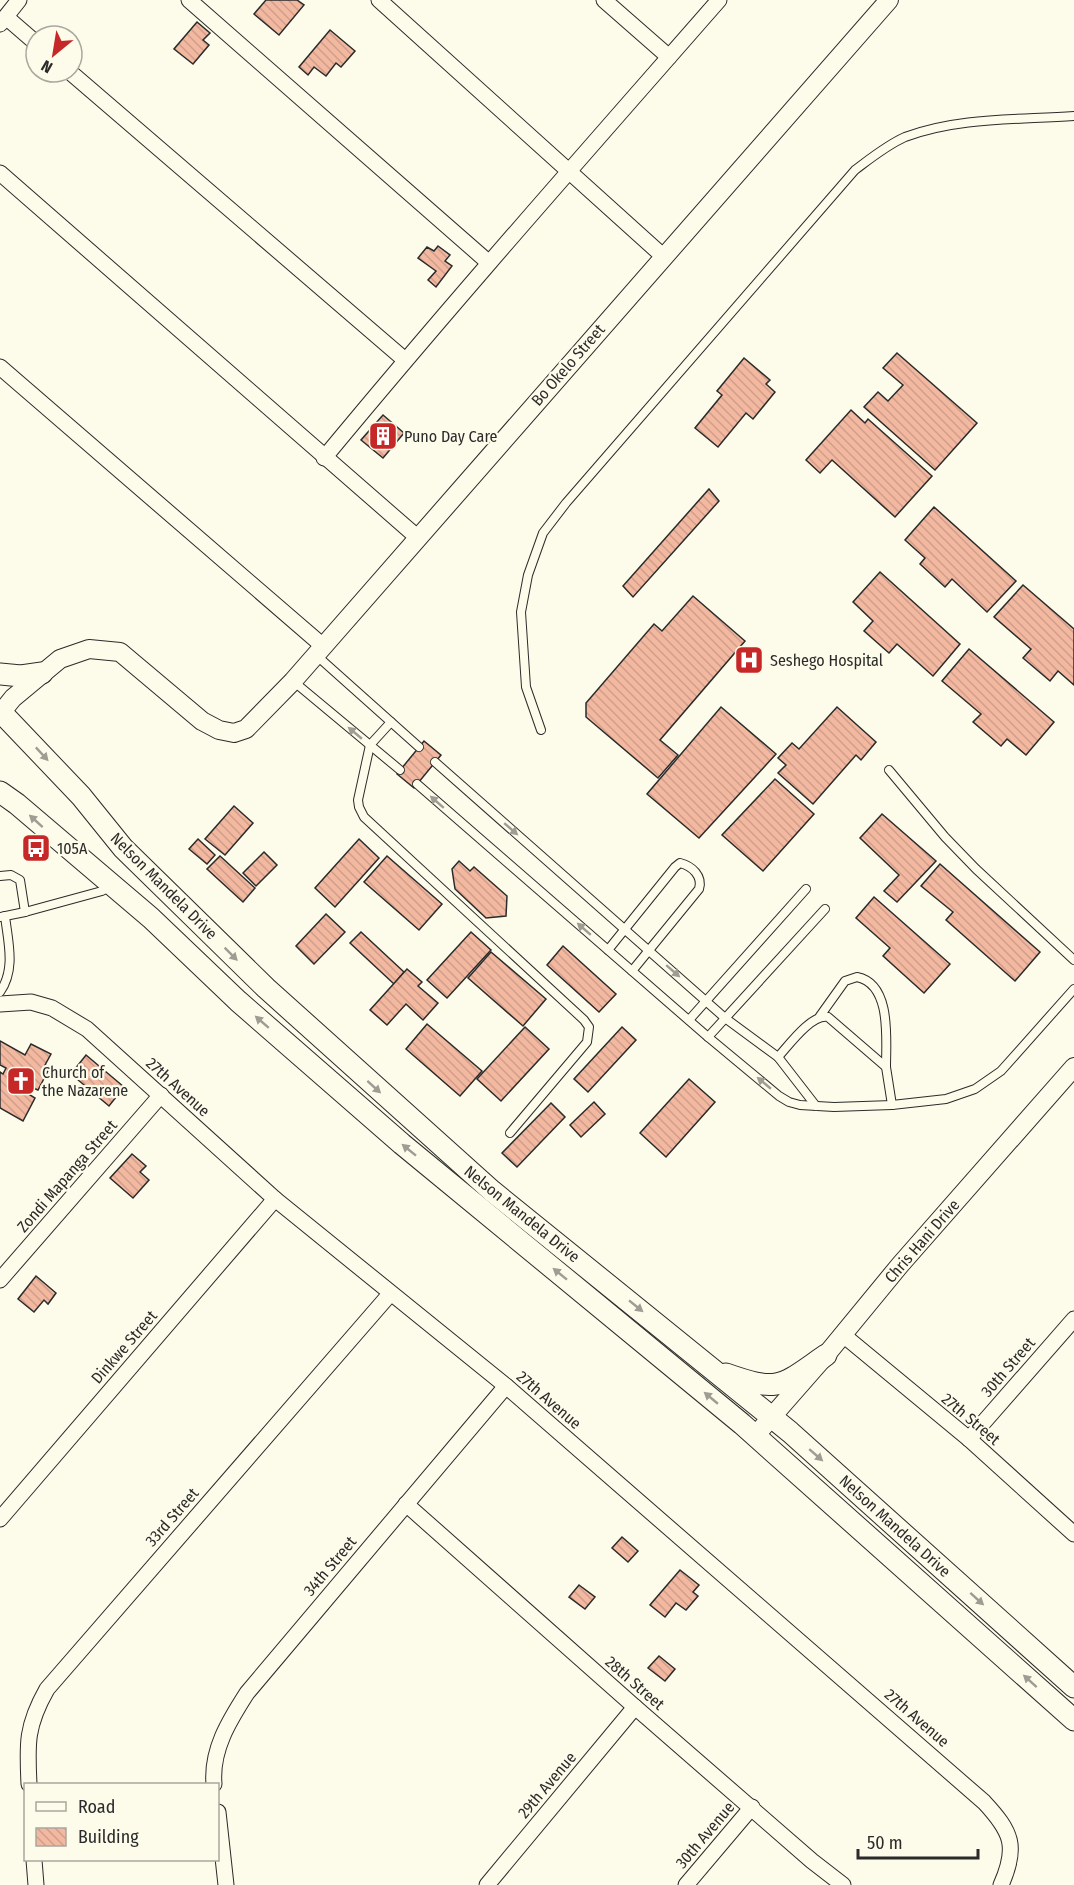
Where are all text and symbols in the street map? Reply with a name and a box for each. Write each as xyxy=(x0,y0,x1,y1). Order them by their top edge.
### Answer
north arrow xyxy=(24,24,84,84)
text: N xyxy=(38,56,56,77)
street label: Bo Okelo Street xyxy=(527,320,609,410)
building icon: Puno Day Care xyxy=(367,420,399,452)
place label: Puno Day Care xyxy=(404,427,498,446)
hospital icon: Seshego Hospital xyxy=(733,644,765,676)
place label: Seshego Hospital xyxy=(770,651,883,670)
one-way arrow xyxy=(347,726,363,739)
one-way arrow xyxy=(35,746,49,761)
one-way arrow xyxy=(429,795,445,808)
one-way arrow xyxy=(28,814,43,828)
one-way arrow xyxy=(503,822,518,835)
street label: Nelson Mandela Drive xyxy=(107,829,221,943)
bus stop icon: 105A xyxy=(20,832,52,864)
place label: 105A xyxy=(57,839,88,858)
one-way arrow xyxy=(577,923,592,936)
one-way arrow xyxy=(224,947,239,961)
one-way arrow xyxy=(665,965,681,978)
one-way arrow xyxy=(255,1016,270,1029)
street label: 27th Avenue xyxy=(142,1054,214,1121)
place label: Church of the Nazarene xyxy=(42,1063,128,1100)
church icon: Church of the Nazarene xyxy=(5,1065,37,1097)
one-way arrow xyxy=(756,1077,772,1090)
one-way arrow xyxy=(366,1080,381,1093)
street label: Zondi Mapanga Street xyxy=(13,1115,121,1236)
one-way arrow xyxy=(401,1144,417,1157)
street label: Nelson Mandela Drive xyxy=(460,1162,584,1266)
street label: Chris Hani Drive xyxy=(881,1195,963,1287)
one-way arrow xyxy=(553,1268,568,1281)
one-way arrow xyxy=(628,1300,644,1313)
street label: Dinkwe Street xyxy=(87,1306,161,1387)
street label: 30th Street xyxy=(977,1333,1039,1401)
street label: 27th Avenue xyxy=(513,1367,585,1433)
street label: 27th Street xyxy=(938,1389,1005,1449)
one-way arrow xyxy=(704,1392,719,1405)
one-way arrow xyxy=(808,1448,823,1461)
street label: Nelson Mandela Drive xyxy=(835,1471,955,1581)
street label: 33rd Street xyxy=(141,1483,203,1550)
street label: 34th Street xyxy=(300,1532,361,1600)
one-way arrow xyxy=(969,1592,984,1605)
street label: 28th Street xyxy=(602,1652,669,1714)
one-way arrow xyxy=(1023,1675,1038,1688)
street label: 27th Avenue xyxy=(881,1685,953,1751)
street label: 29th Avenue xyxy=(514,1748,580,1822)
legend xyxy=(24,1783,219,1861)
text: Road xyxy=(78,1796,115,1818)
street label: 30th Avenue xyxy=(672,1798,738,1872)
scale bar xyxy=(858,1822,978,1860)
text: Building xyxy=(78,1826,139,1848)
text: 50 m xyxy=(867,1832,903,1854)

